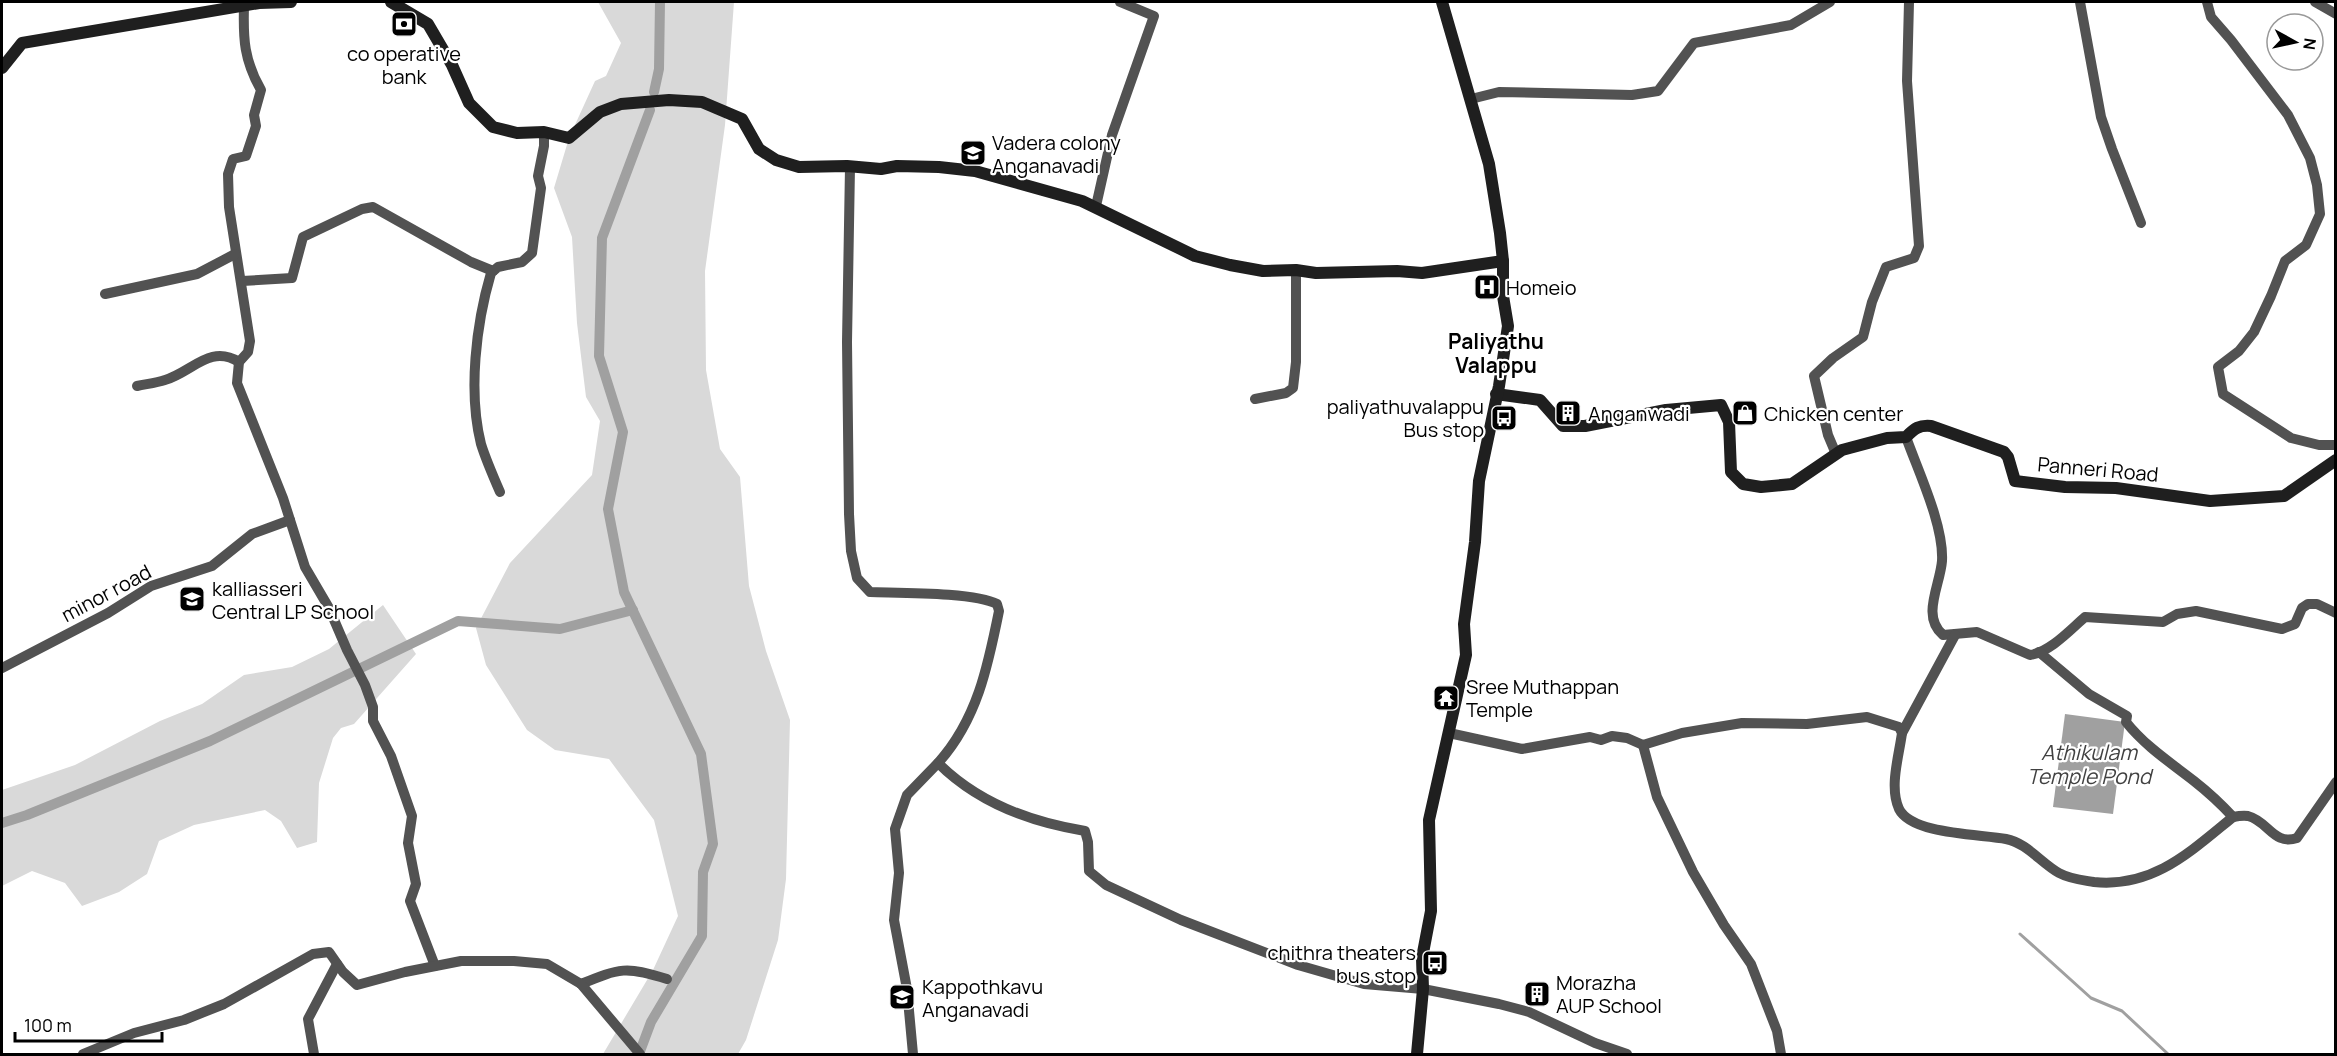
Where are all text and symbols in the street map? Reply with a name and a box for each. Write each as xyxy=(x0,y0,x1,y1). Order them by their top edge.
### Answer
bank icon: co operative bank xyxy=(389,9,419,39)
north arrow xyxy=(2265,12,2325,72)
text: N xyxy=(2298,37,2322,51)
place label: co operative bank xyxy=(347,40,461,90)
place label: Vadera colony Anganavadi xyxy=(992,129,1121,179)
school or university icon: Vadera colony Anganavadi xyxy=(958,138,988,168)
hospital icon: Homeio xyxy=(1472,272,1502,302)
place label: Homeio xyxy=(1506,274,1577,301)
district label: Paliyathu Valappu xyxy=(1448,327,1544,379)
place label: paliyathuvalappu Bus stop xyxy=(1327,393,1484,443)
building icon: Anganwadi xyxy=(1553,398,1583,428)
shop icon: Chicken center xyxy=(1730,398,1760,428)
place label: Anganwadi xyxy=(1588,400,1690,427)
place label: Chicken center xyxy=(1764,400,1903,427)
bus stop icon: paliyathuvalappu Bus stop xyxy=(1489,403,1519,433)
street label: Panneri Road xyxy=(2036,450,2160,488)
street label: minor road xyxy=(56,558,156,628)
place label: kalliasseri Central LP School xyxy=(212,575,374,625)
school or university icon: kalliasseri Central LP School xyxy=(177,584,207,614)
place label: Sree Muthappan Temple xyxy=(1466,673,1619,723)
temple icon: Sree Muthappan Temple xyxy=(1431,683,1461,713)
water label: Athikulam Temple Pond xyxy=(2027,738,2154,790)
place label: chithra theaters bus stop xyxy=(1267,939,1416,989)
bus stop icon: chithra theaters bus stop xyxy=(1420,948,1450,978)
place label: Morazha AUP School xyxy=(1556,969,1662,1019)
place label: Kappothkavu Anganavadi xyxy=(922,973,1043,1023)
building icon: Morazha AUP School xyxy=(1522,979,1552,1009)
school or university icon: Kappothkavu Anganavadi xyxy=(887,982,917,1012)
scale bar xyxy=(15,1005,162,1043)
text: 100 m xyxy=(24,1013,72,1037)

